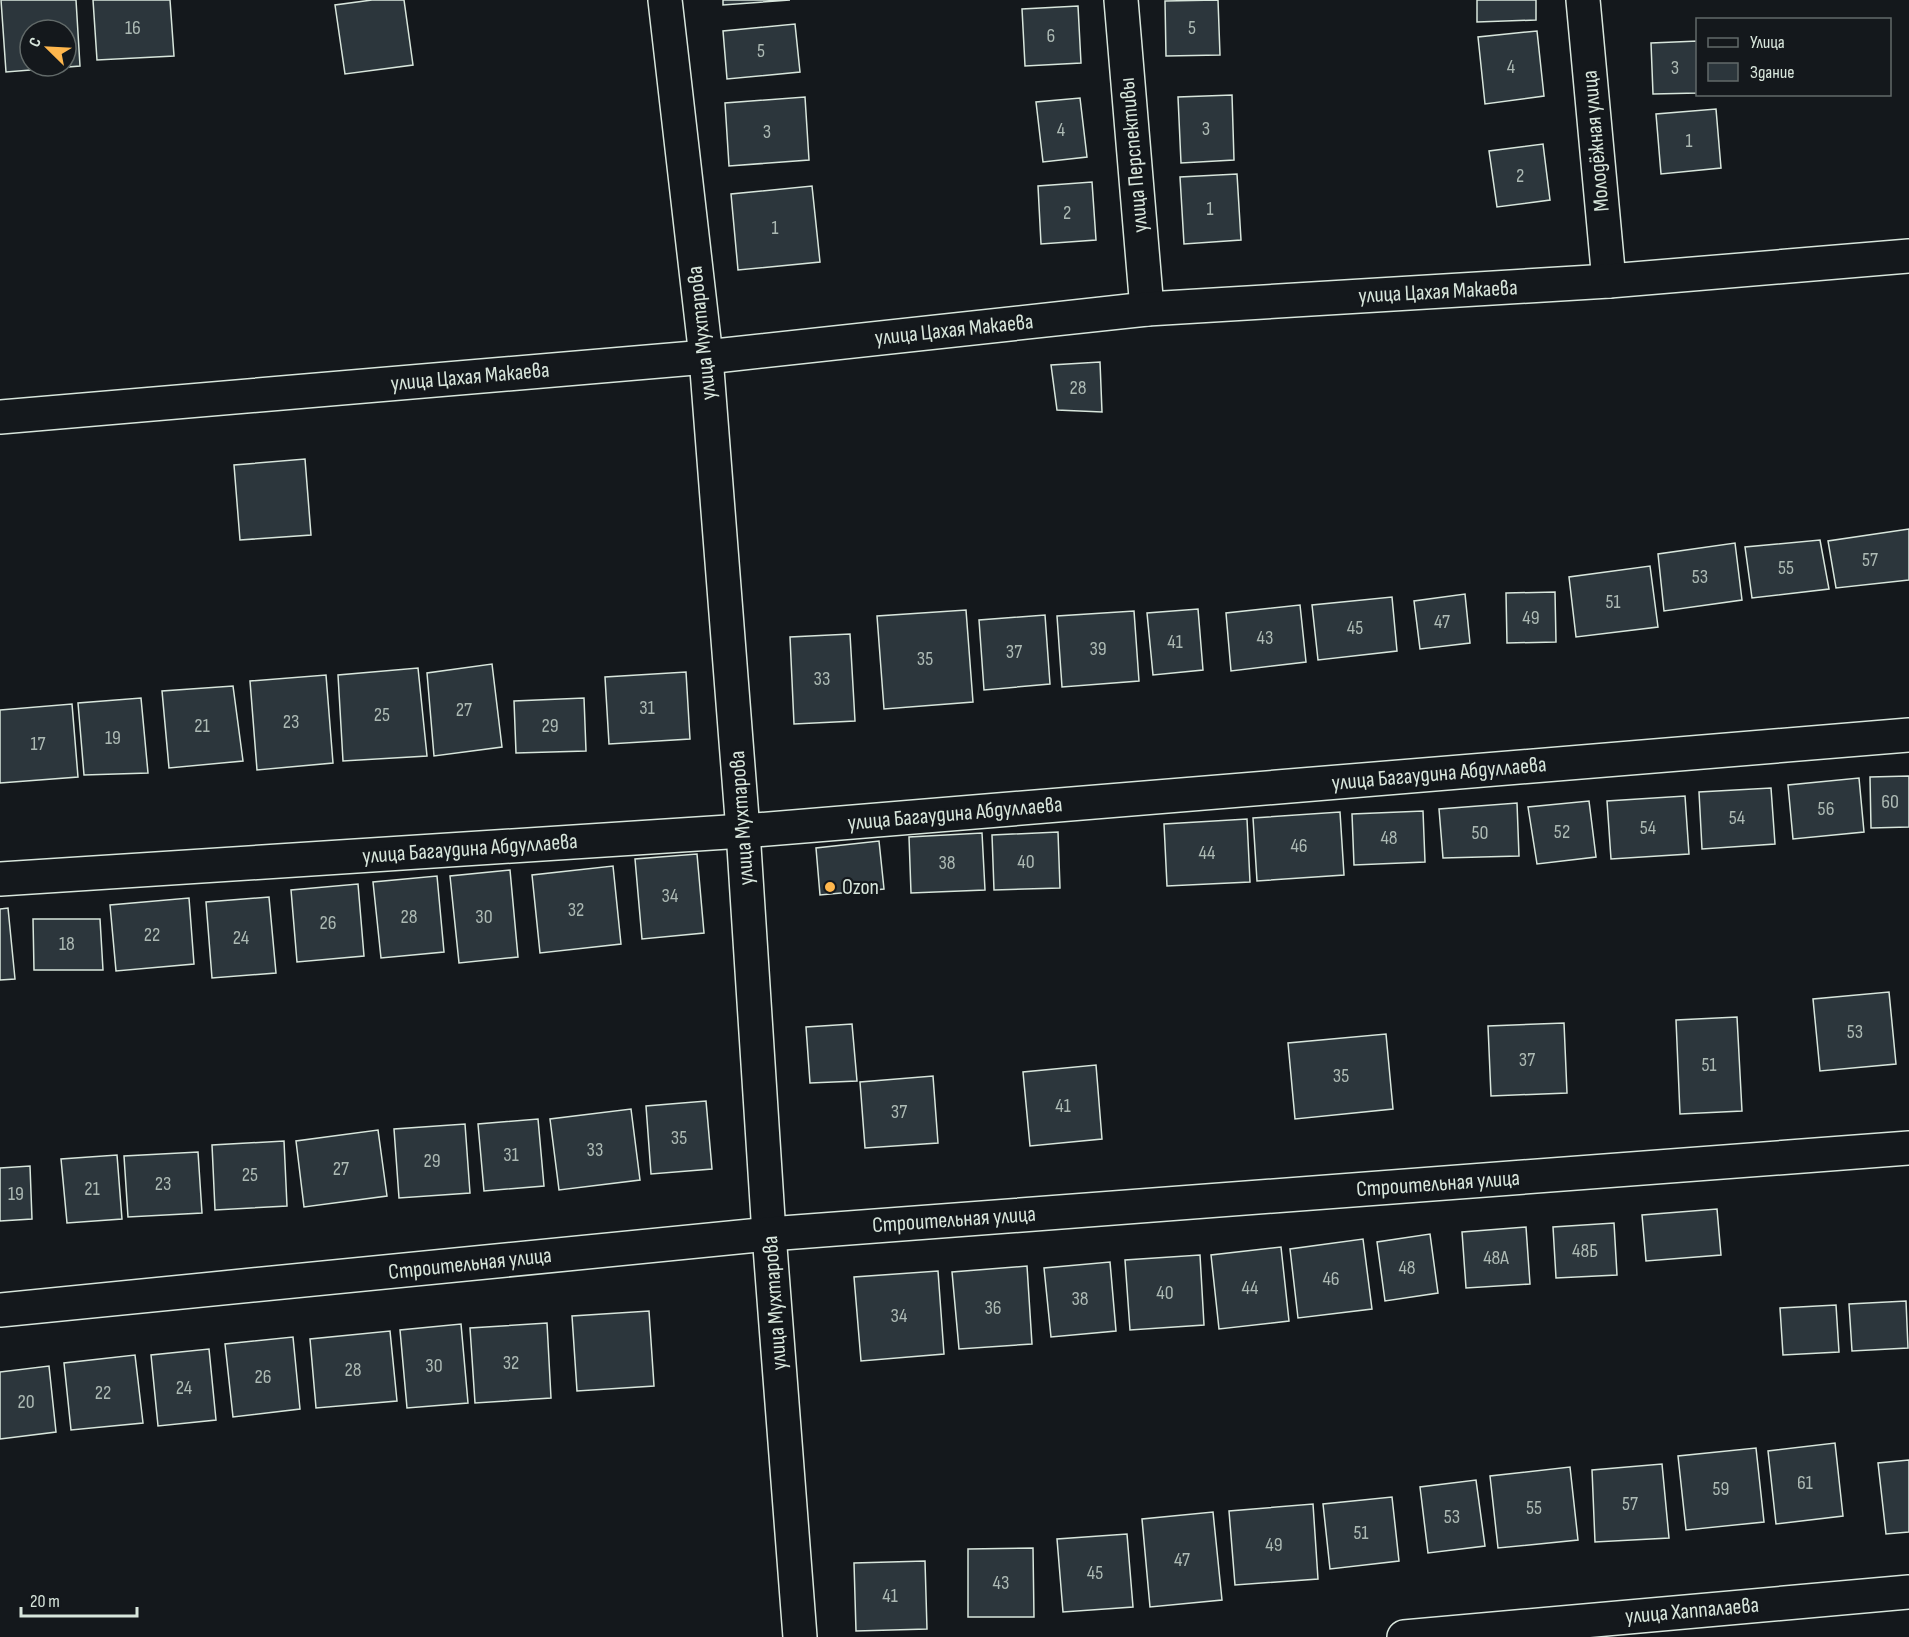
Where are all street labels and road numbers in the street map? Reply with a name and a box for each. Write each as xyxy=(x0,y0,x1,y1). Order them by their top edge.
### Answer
street label: Молодёжная улица xyxy=(1576,69,1616,213)
street label: улица Перспективы xyxy=(1114,76,1154,234)
street label: улица Мухтарова xyxy=(682,265,722,401)
street label: улица Цахая Макаева xyxy=(1358,274,1518,310)
street label: улица Цахая Макаева xyxy=(873,308,1035,352)
street label: улица Цахая Макаева xyxy=(389,357,551,397)
street label: улица Мухтарова xyxy=(724,750,760,886)
street label: улица Багаудина Абдуллаева xyxy=(1330,751,1548,797)
street label: улица Багаудина Абдуллаева xyxy=(846,791,1064,837)
street label: улица Багаудина Абдуллаева xyxy=(361,828,579,870)
street label: Строительная улица xyxy=(1355,1165,1521,1203)
street label: Строительная улица xyxy=(871,1201,1037,1239)
street label: улица Мухтарова xyxy=(757,1235,793,1371)
street label: Строительная улица xyxy=(387,1242,553,1286)
street label: улица Хаппалаева xyxy=(1624,1592,1760,1630)

